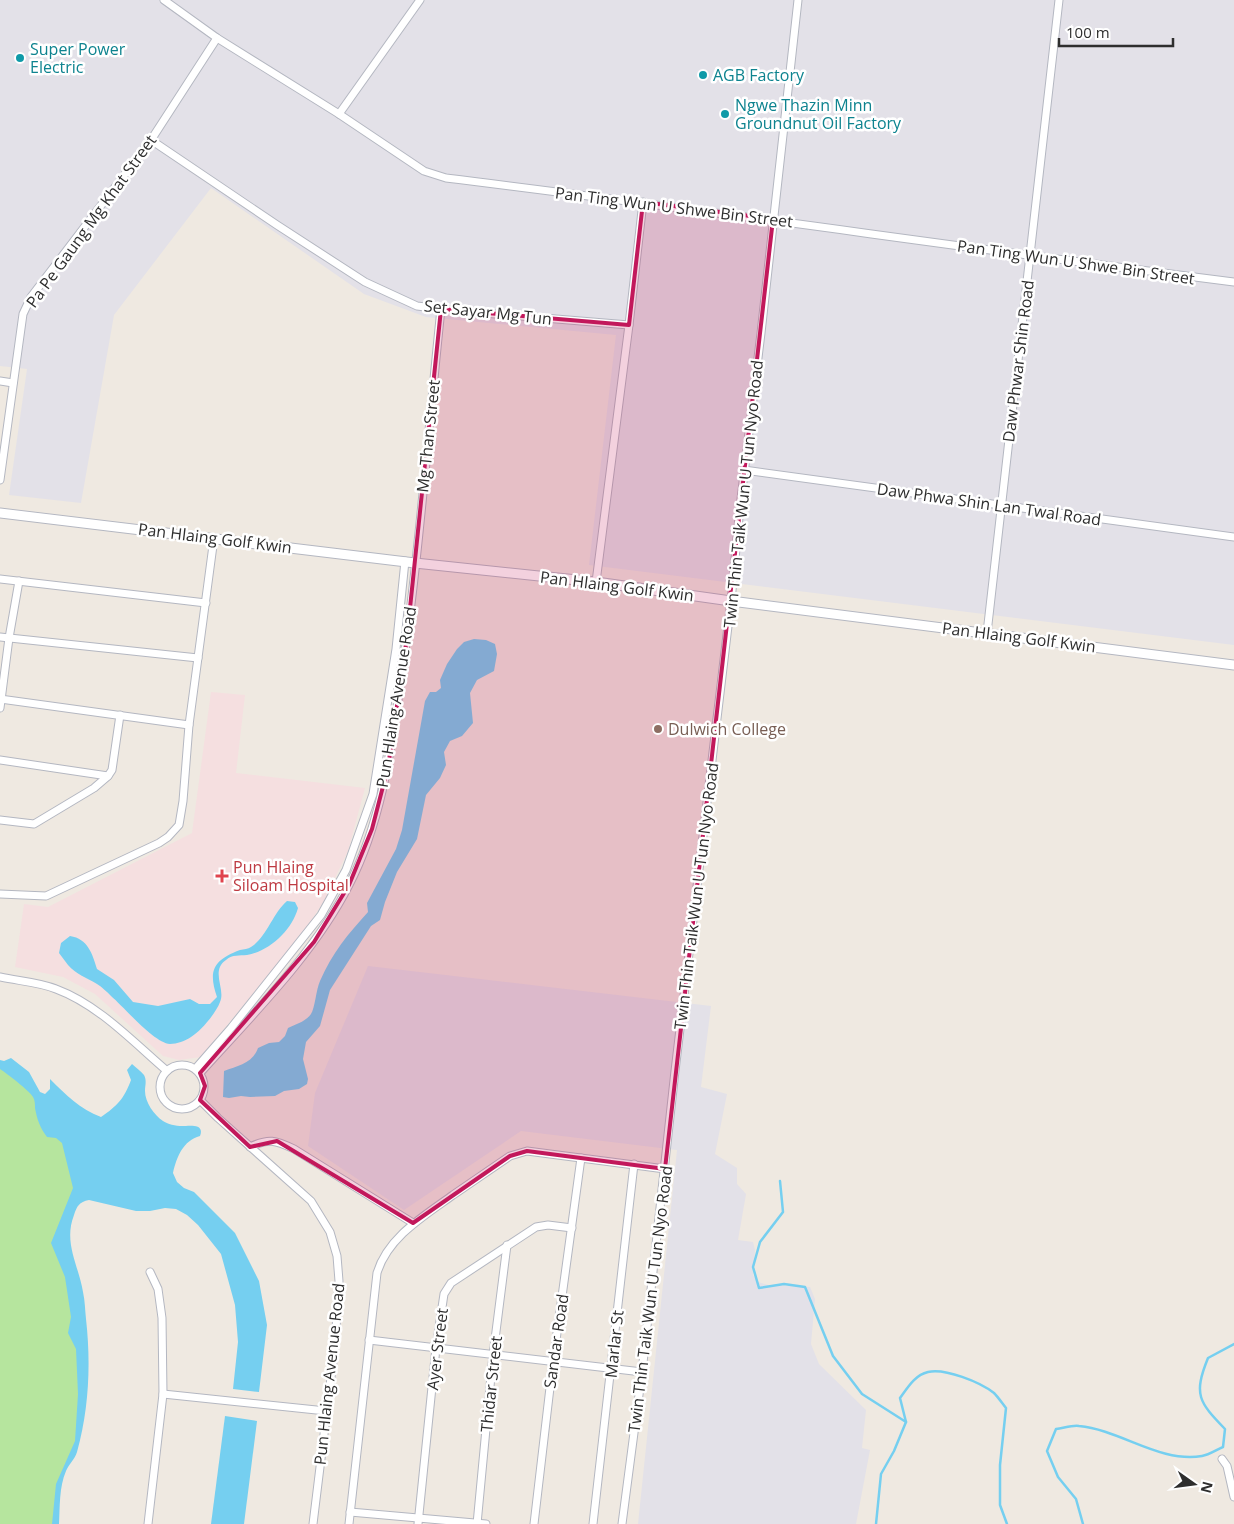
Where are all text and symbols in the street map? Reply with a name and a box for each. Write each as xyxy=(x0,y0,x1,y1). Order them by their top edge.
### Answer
scale bar xyxy=(1059,15,1173,47)
text: 100 m xyxy=(1066,22,1110,42)
place label: Super Power Electric xyxy=(30,38,126,78)
marker: Super Power Electric xyxy=(14,52,26,64)
place label: AGB Factory xyxy=(713,64,805,86)
marker: AGB Factory xyxy=(697,69,709,81)
place label: Ngwe Thazin Minn Groundnut Oil Factory xyxy=(735,94,902,134)
marker: Ngwe Thazin Minn Groundnut Oil Factory xyxy=(719,108,731,120)
street label: Pa Pe Gaung Mg Khat Street xyxy=(21,130,161,312)
street label: Pan Ting Wun U Shwe Bin Street xyxy=(554,181,795,233)
street label: Pan Ting Wun U Shwe Bin Street xyxy=(956,234,1196,290)
street label: Daw Phwar Shin Road xyxy=(997,279,1039,443)
street label: Set Sayar Mg Tun xyxy=(423,294,553,330)
street label: Twin Thin Taik Wun U Tun Nyo Road xyxy=(718,359,768,629)
street label: Mg Than Street xyxy=(411,378,445,494)
street label: Daw Phwa Shin Lan Twal Road xyxy=(875,477,1103,531)
street label: Pan Hlaing Golf Kwin xyxy=(137,518,293,558)
street label: Pan Hlaing Golf Kwin xyxy=(539,566,695,606)
street label: Pun Hlaing Avenue Road xyxy=(371,605,421,789)
street label: Pan Hlaing Golf Kwin xyxy=(941,617,1097,657)
place label: Dulwich College xyxy=(668,718,786,740)
marker: Dulwich College xyxy=(652,723,664,735)
street label: Twin Thin Taik Wun U Tun Nyo Road xyxy=(669,761,723,1031)
place label: Pun Hlaing Siloam Hospital xyxy=(233,856,349,896)
marker: Pun Hlaing Siloam Hospital xyxy=(215,869,229,883)
street label: Twin Thin Taik Wun U Tun Nyo Road xyxy=(623,1164,677,1434)
street label: Pun Hlaing Avenue Road xyxy=(309,1282,349,1466)
street label: Sandar Road xyxy=(538,1292,574,1390)
street label: Ayer Street xyxy=(421,1306,453,1391)
street label: Marlar St xyxy=(600,1309,629,1379)
street label: Thidar Street xyxy=(475,1334,507,1433)
north arrow xyxy=(1169,1459,1219,1509)
text: N xyxy=(1197,1479,1218,1495)

